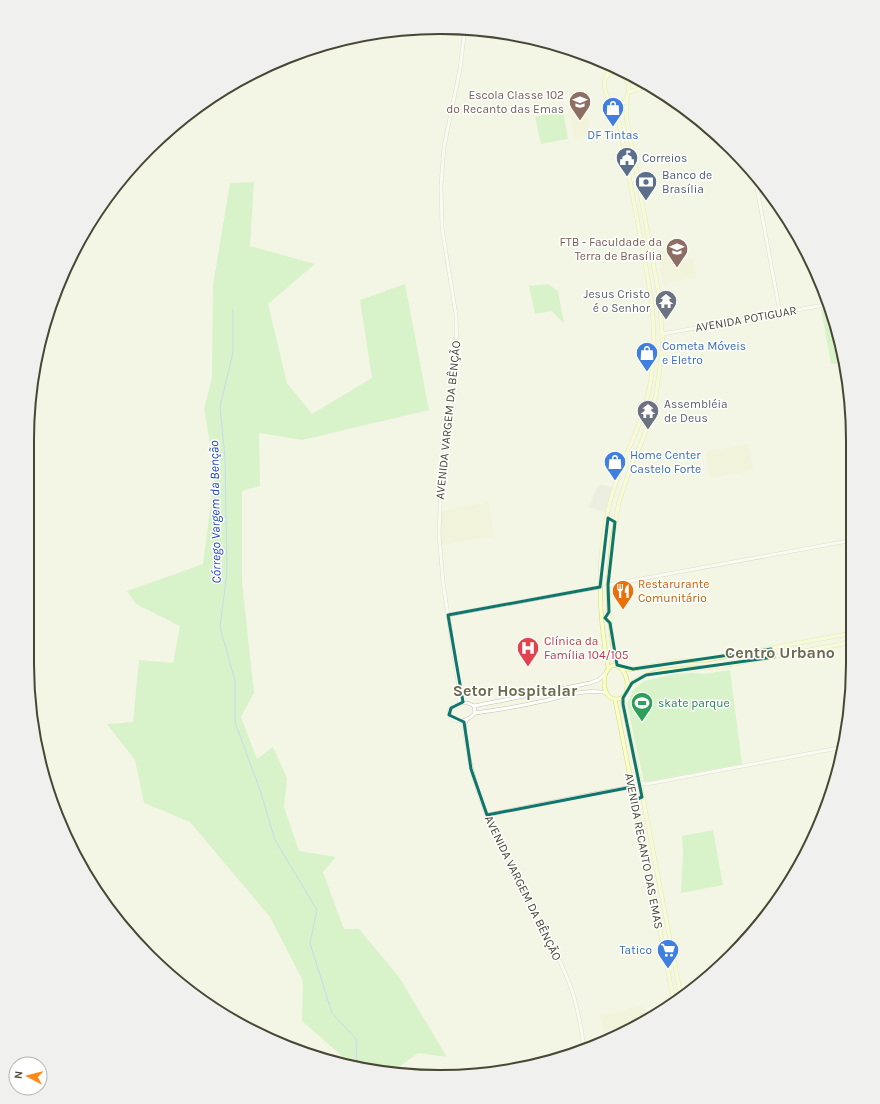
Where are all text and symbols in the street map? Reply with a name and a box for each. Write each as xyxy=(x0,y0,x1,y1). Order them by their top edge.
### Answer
place label: Escola Classe 102 do Recanto das Emas xyxy=(446,88,564,116)
school or university icon: Escola Classe 102 do Recanto das Emas xyxy=(567,89,593,122)
shop icon: DF Tintas xyxy=(600,95,626,128)
place label: DF Tintas xyxy=(587,128,639,142)
public building icon: Correios xyxy=(614,145,640,178)
place label: Correios xyxy=(642,151,687,165)
place label: Banco de Brasília xyxy=(662,168,712,196)
bank icon: Banco de Brasília xyxy=(633,169,659,202)
place label: FTB - Faculdade da Terra de Brasília xyxy=(559,235,662,263)
school or university icon: FTB - Faculdade da Terra de Brasília xyxy=(664,236,690,269)
place label: Jesus Cristo é o Senhor xyxy=(584,287,651,315)
temple icon: Jesus Cristo é o Senhor xyxy=(653,288,679,321)
street label: AVENIDA POTIGUAR xyxy=(694,303,798,335)
place label: Cometa Móveis e Eletro xyxy=(662,339,746,367)
street label: AVENIDA VARGEM DA BÊNÇÃO xyxy=(433,340,463,500)
shop icon: Cometa Móveis e Eletro xyxy=(634,340,660,373)
place label: Assembléia de Deus xyxy=(664,397,728,425)
temple icon: Assembléia de Deus xyxy=(635,398,661,431)
water label: Córrego Vargem da Benção xyxy=(206,440,224,584)
place label: Home Center Castelo Forte xyxy=(630,448,701,476)
shop icon: Home Center Castelo Forte xyxy=(602,449,628,482)
place label: Restarurante Comunitário xyxy=(638,577,709,605)
restaurant icon: Restarurante Comunitário xyxy=(610,578,636,611)
place label: Clínica da Família 104/105 xyxy=(544,634,629,662)
hospital icon: Clínica da Família 104/105 xyxy=(515,635,541,668)
district label: Centro Urbano xyxy=(725,643,835,662)
district label: Setor Hospitalar xyxy=(453,681,578,700)
sports icon: skate parque xyxy=(629,690,655,723)
place label: skate parque xyxy=(658,696,730,710)
street label: AVENIDA RECANTO DAS EMAS xyxy=(622,772,666,930)
street label: AVENIDA VARGEM DA BÊNÇÃO xyxy=(482,813,564,963)
supermarket icon: Tatico xyxy=(655,937,681,970)
place label: Tatico xyxy=(620,943,652,957)
north arrow xyxy=(8,1056,48,1096)
text: N xyxy=(12,1070,26,1080)

